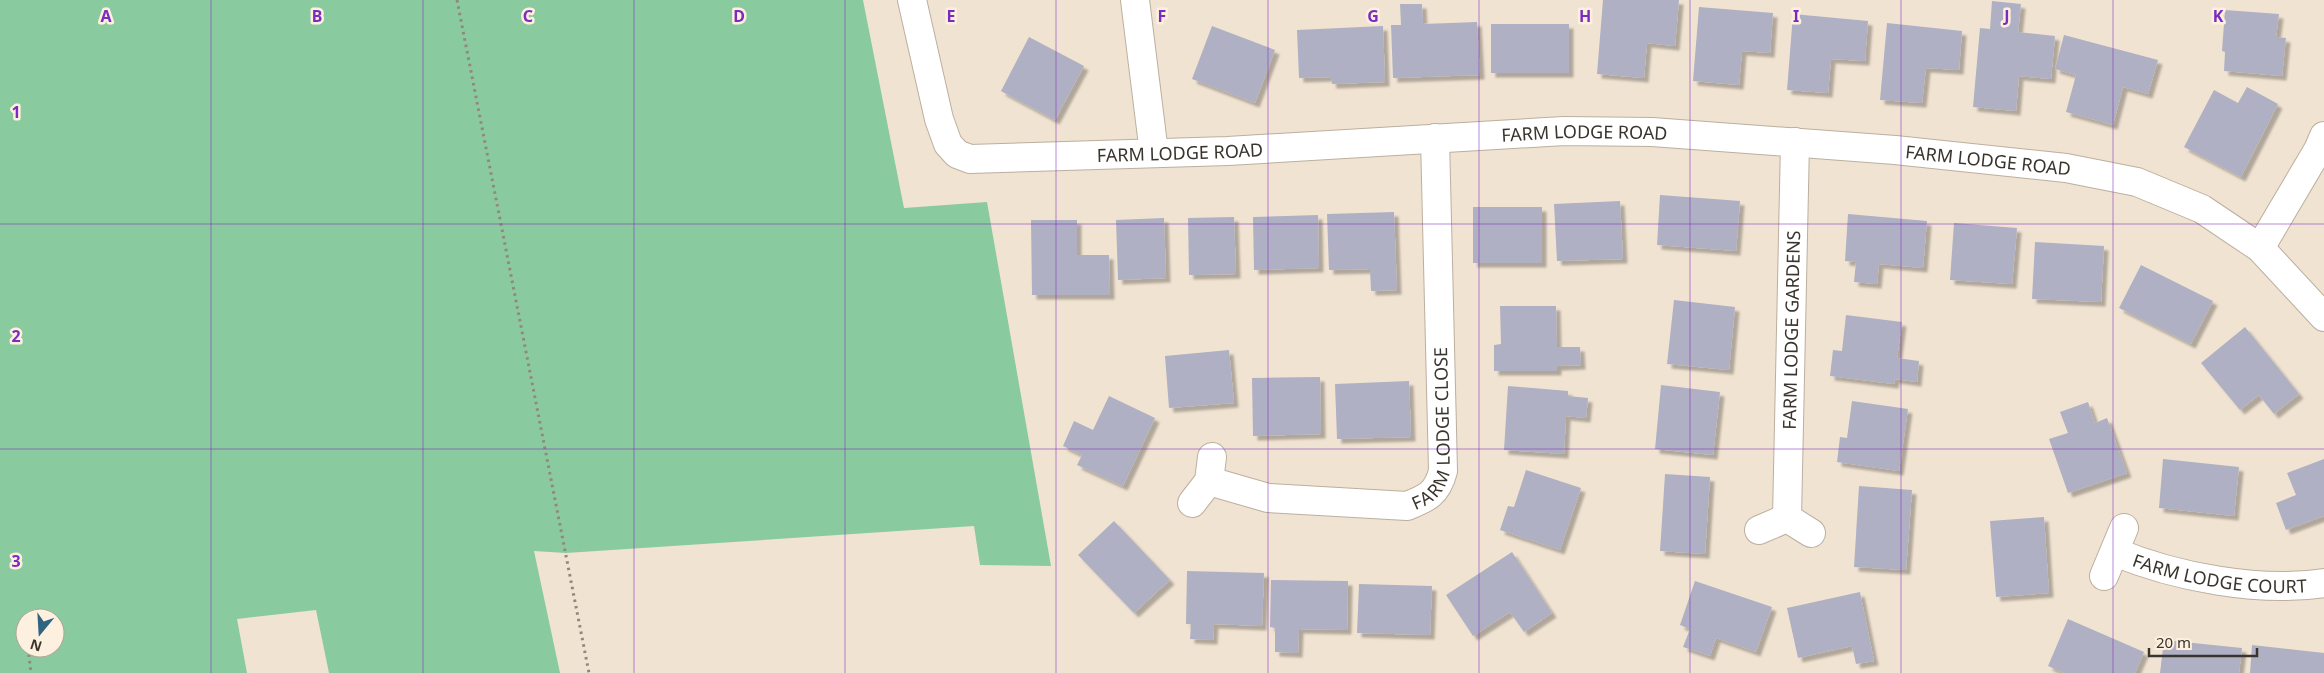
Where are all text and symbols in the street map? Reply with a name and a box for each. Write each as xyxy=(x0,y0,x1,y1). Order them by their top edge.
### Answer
text: A xyxy=(100,5,112,27)
text: B xyxy=(312,5,322,27)
text: C xyxy=(523,5,533,27)
text: D xyxy=(733,5,745,27)
text: E xyxy=(947,5,956,27)
text: F xyxy=(1158,5,1166,27)
text: G xyxy=(1367,5,1379,27)
text: H xyxy=(1579,5,1591,27)
text: I xyxy=(1793,5,1799,27)
text: J xyxy=(2002,5,2010,27)
text: K xyxy=(2213,5,2224,27)
text: 1 xyxy=(11,101,21,123)
street label: FARM LODGE ROAD xyxy=(1501,119,1668,147)
street label: FARM LODGE ROAD xyxy=(1096,137,1264,167)
street label: FARM LODGE ROAD xyxy=(1904,139,2072,180)
street label: FARM LODGE GARDENS xyxy=(1777,230,1805,430)
text: 2 xyxy=(11,325,21,347)
street label: FARM LODGE CLOSE xyxy=(1408,347,1455,515)
street label: FARM LODGE COURT xyxy=(2130,548,2308,598)
text: 3 xyxy=(11,550,21,572)
north arrow xyxy=(15,608,65,658)
scale bar xyxy=(2149,626,2256,658)
text: 20 m xyxy=(2156,632,2191,652)
text: N xyxy=(27,635,44,657)

